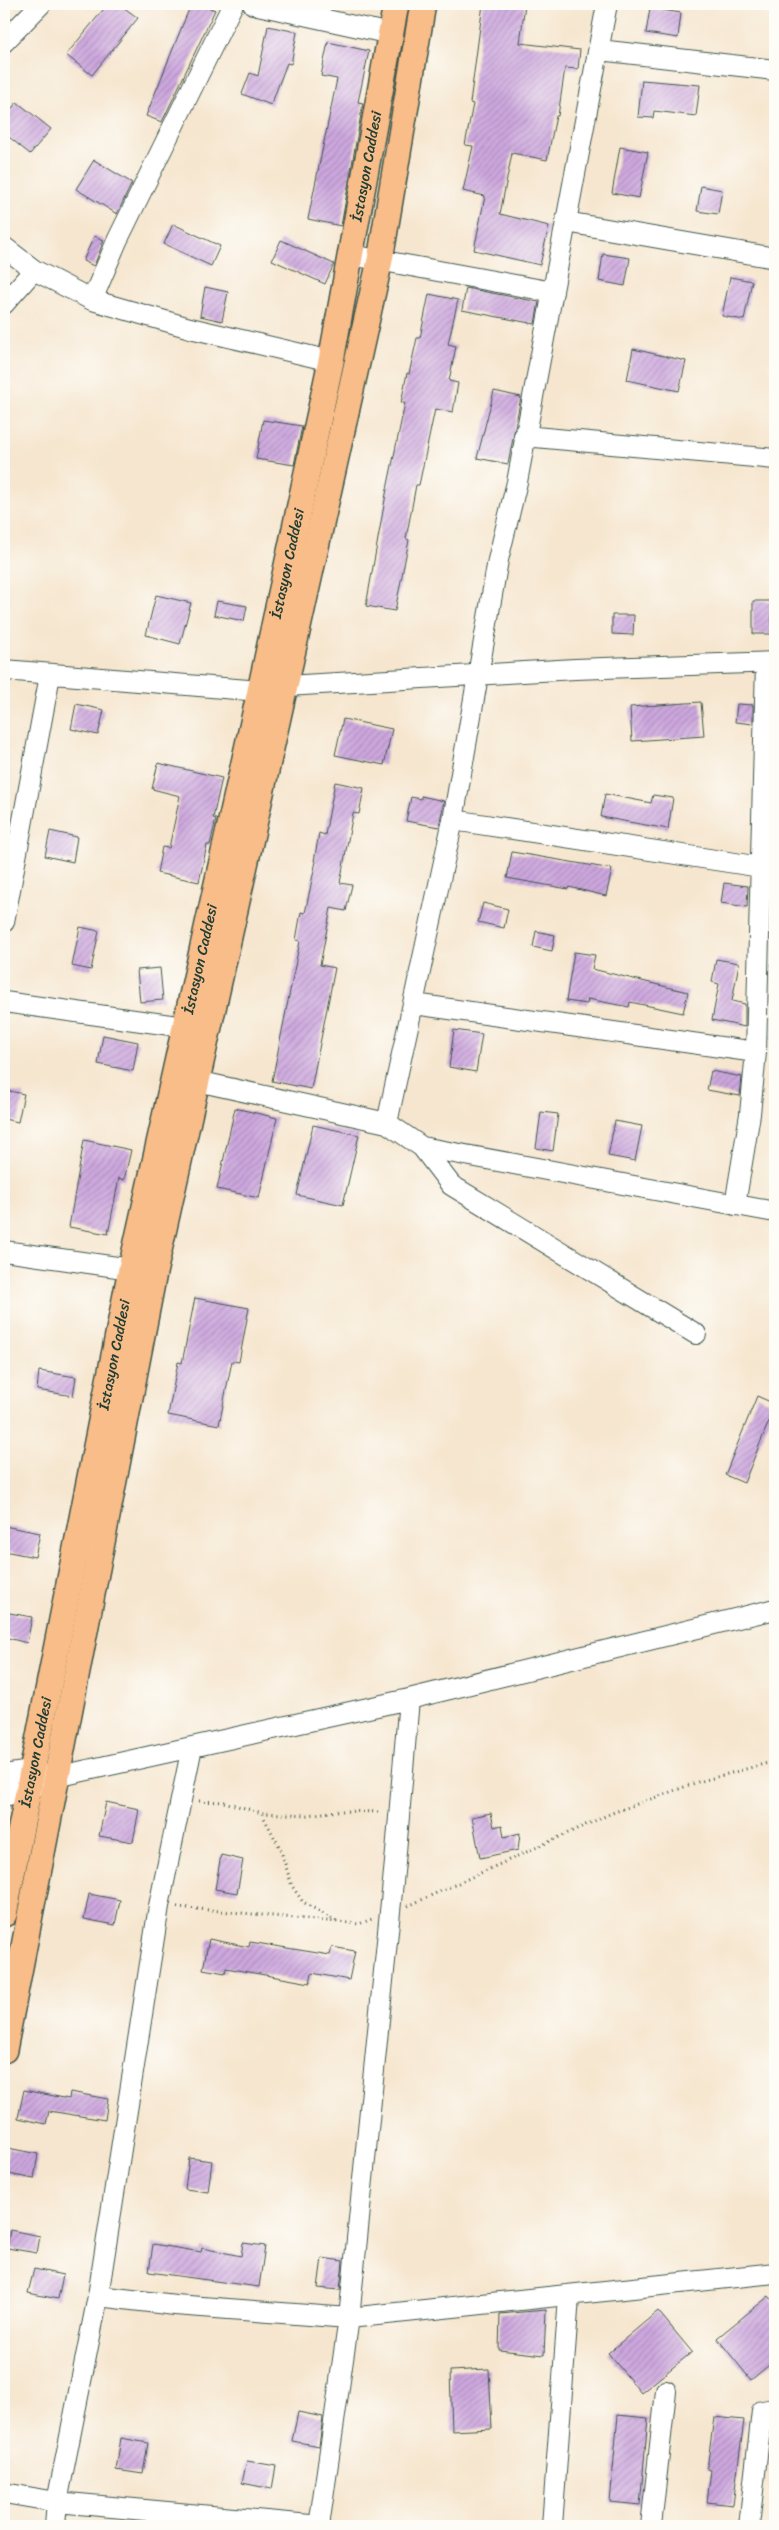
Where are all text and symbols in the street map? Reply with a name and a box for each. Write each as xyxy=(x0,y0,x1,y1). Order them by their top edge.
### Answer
street label: İstasyon Caddesi xyxy=(343,108,389,225)
street label: İstasyon Caddesi xyxy=(263,505,312,622)
street label: İstasyon Caddesi xyxy=(175,901,225,1017)
street label: İstasyon Caddesi xyxy=(90,1296,138,1413)
street label: İstasyon Caddesi xyxy=(12,1694,60,1811)

